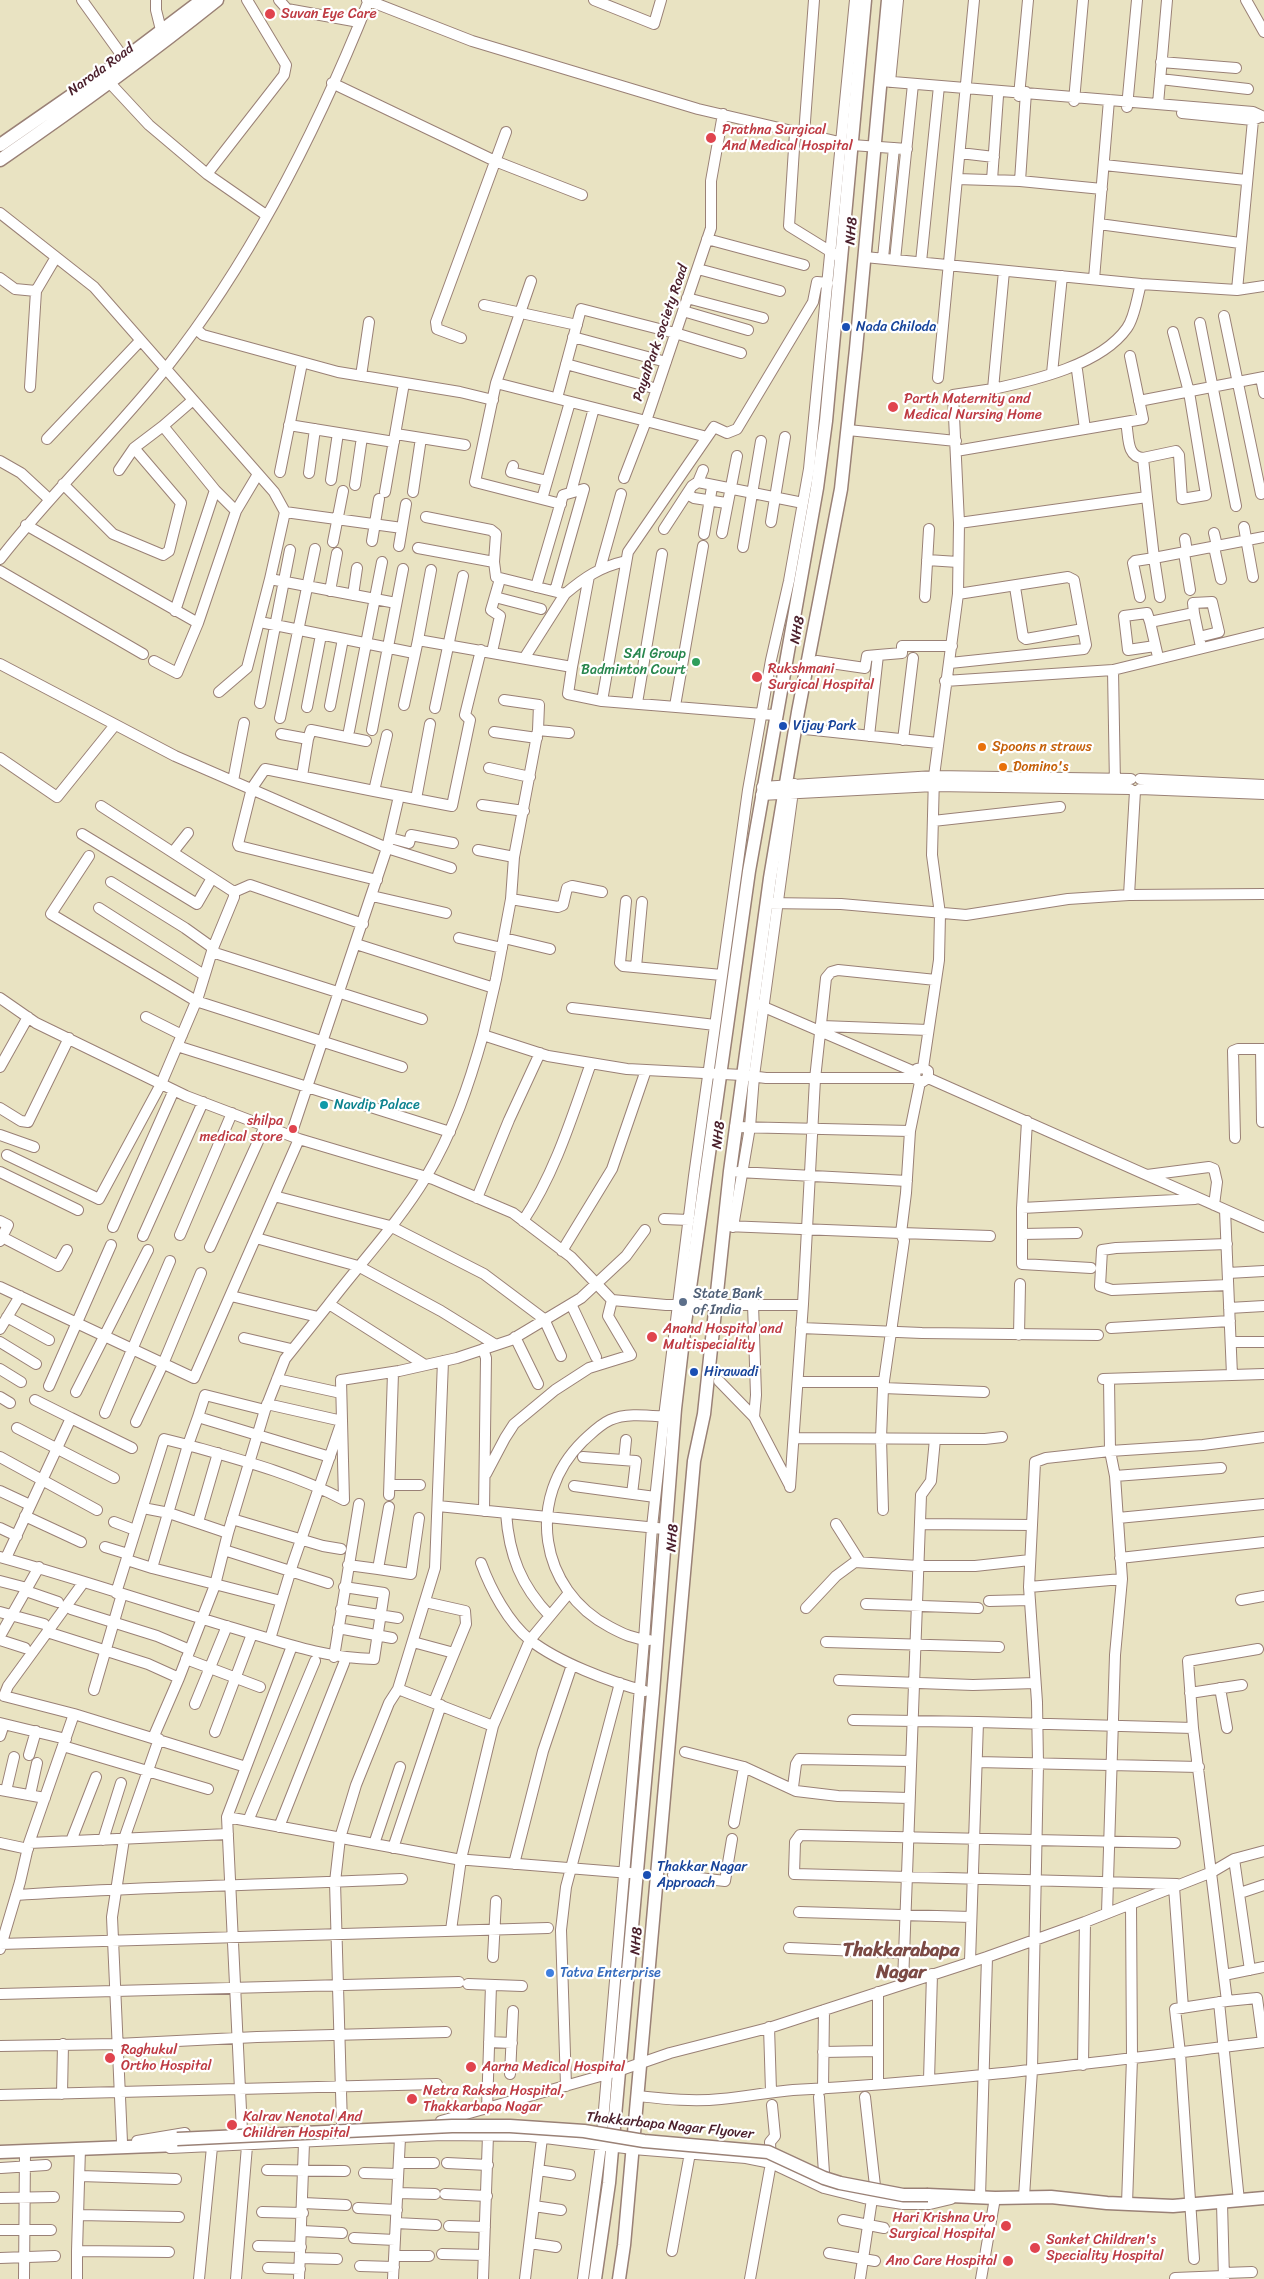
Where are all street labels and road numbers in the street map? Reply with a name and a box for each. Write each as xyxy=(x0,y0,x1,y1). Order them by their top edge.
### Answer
street label: Naroda Road xyxy=(65,40,137,100)
street label: NH8 xyxy=(842,216,862,246)
street label: PayalPark society Road xyxy=(630,262,692,404)
street label: NH8 xyxy=(787,615,809,645)
street label: NH8 xyxy=(709,1120,729,1150)
street label: NH8 xyxy=(663,1523,683,1553)
street label: NH8 xyxy=(627,1926,647,1956)
street label: Thakkarbapa Nagar Flyover xyxy=(586,2109,754,2143)

